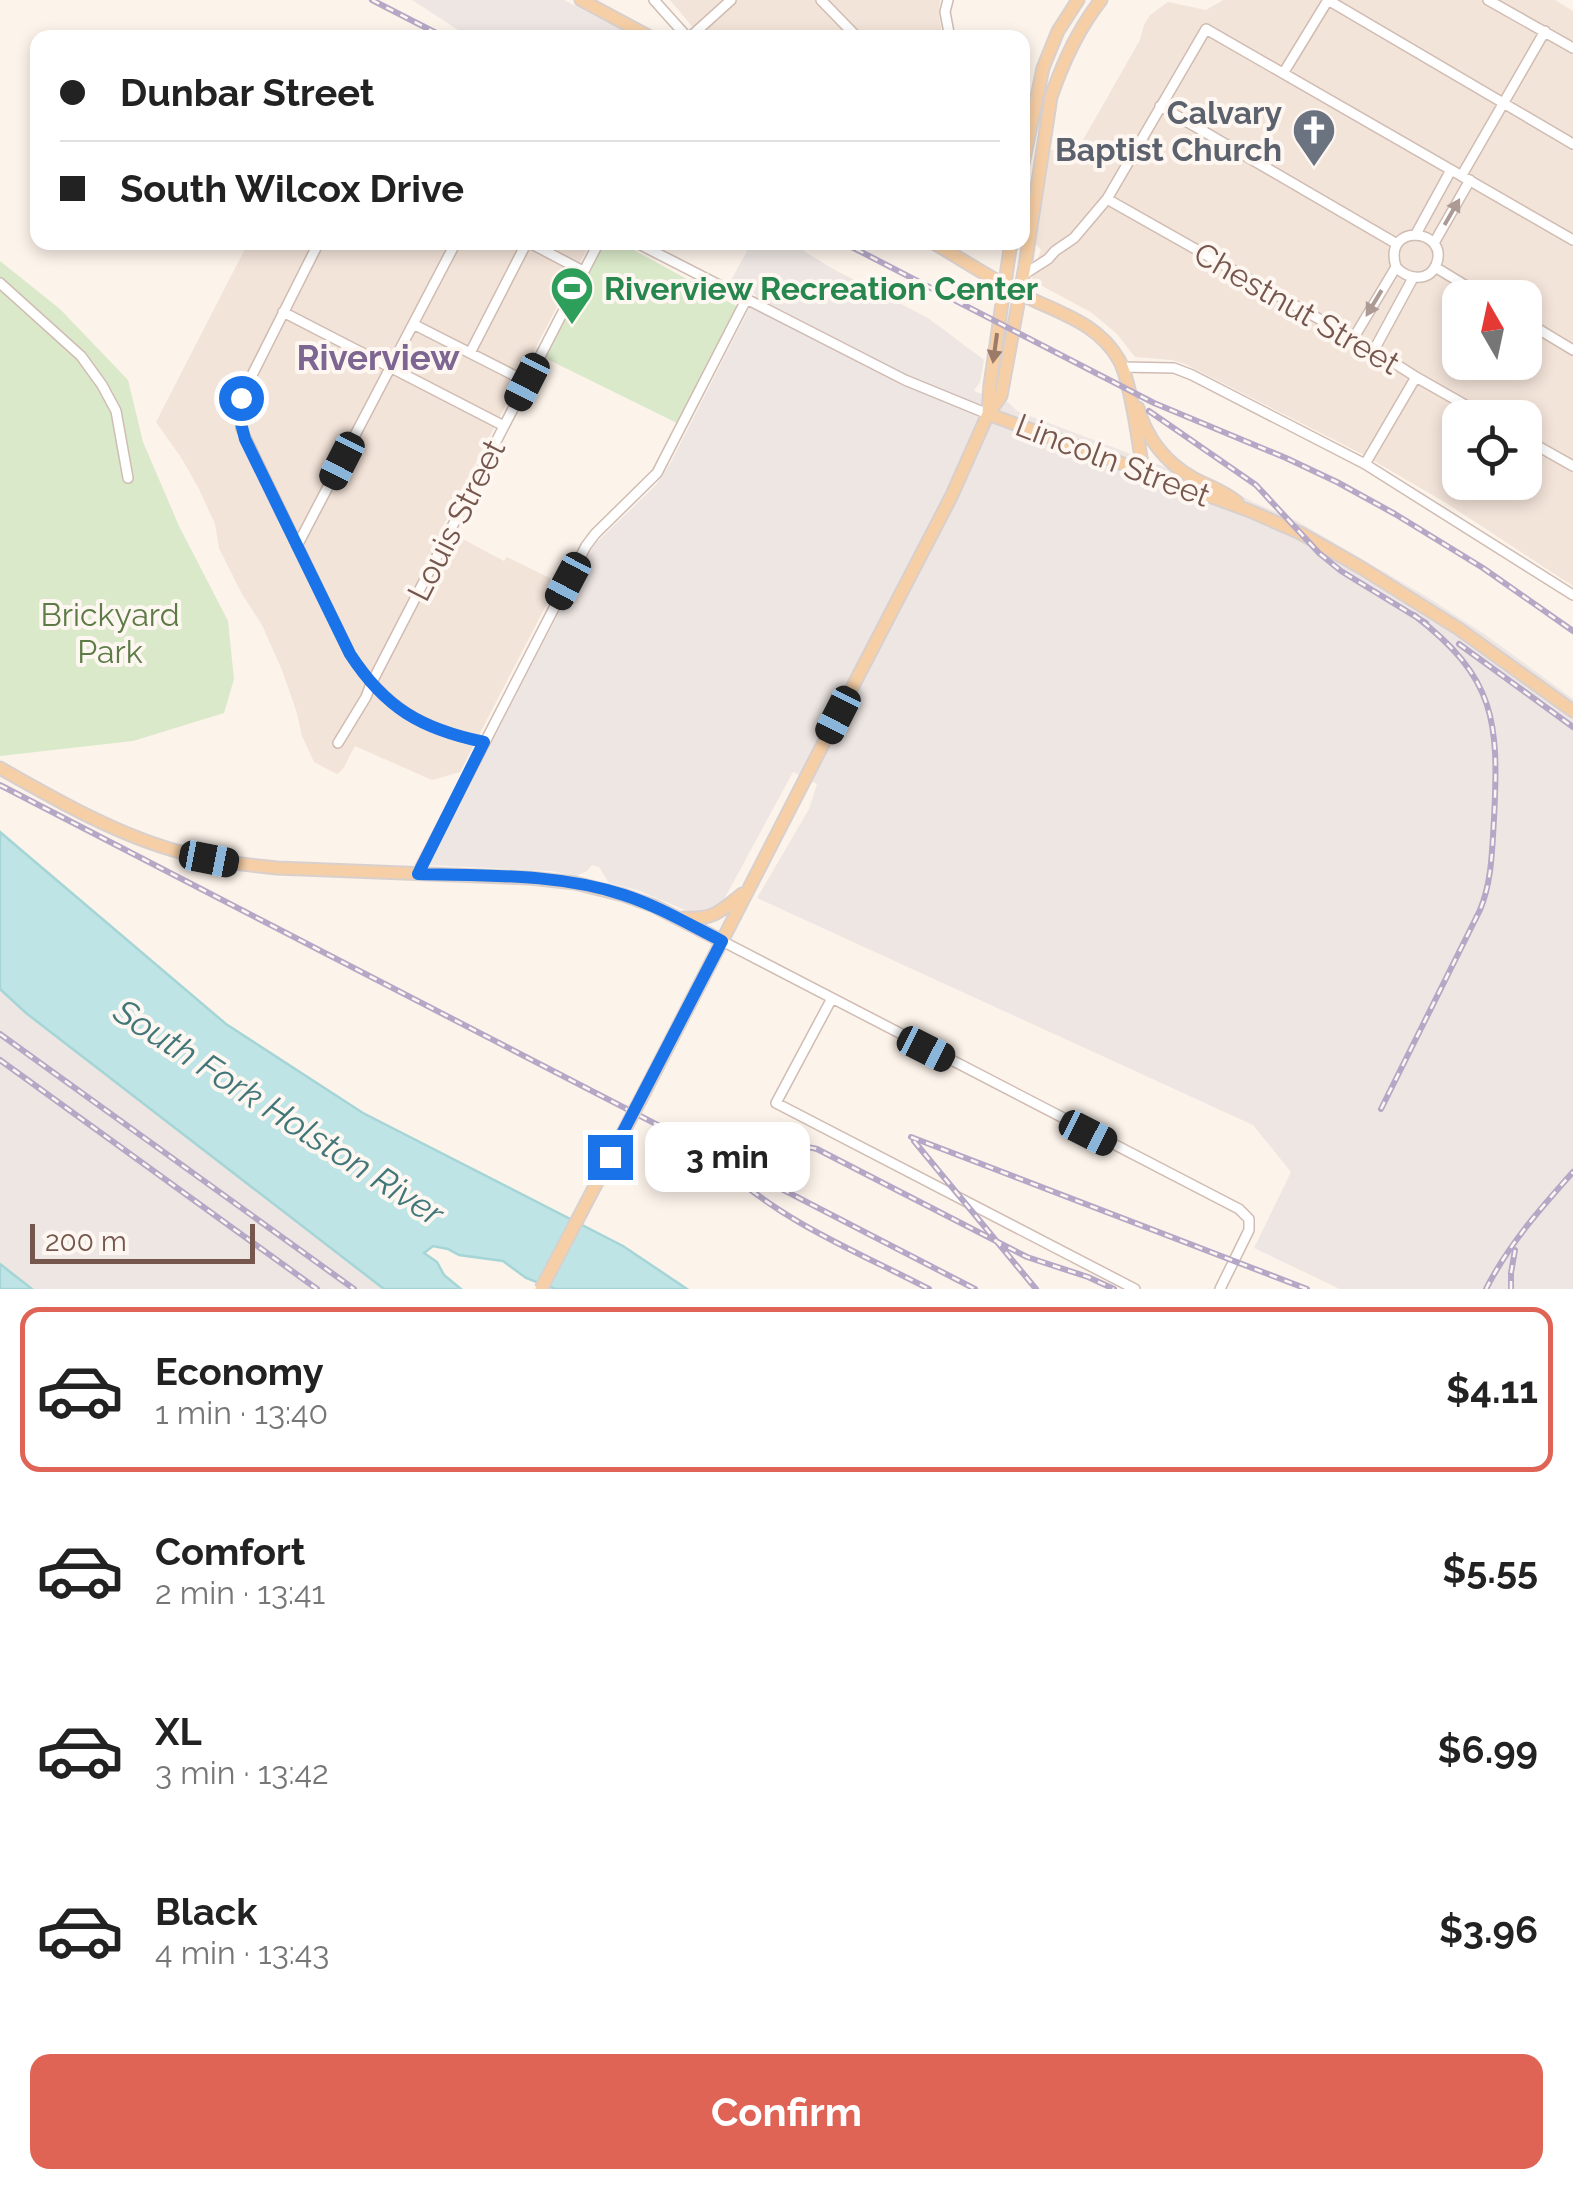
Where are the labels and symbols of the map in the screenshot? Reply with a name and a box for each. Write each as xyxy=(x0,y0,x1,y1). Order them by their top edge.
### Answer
place label: Calvary Baptist Church xyxy=(1055,94,1282,168)
church icon: Calvary Baptist Church xyxy=(1291,107,1337,168)
one-way arrow xyxy=(1443,198,1460,226)
street label: Chestnut Street xyxy=(1188,234,1406,382)
sports icon: Riverview Recreation Center xyxy=(549,265,595,326)
place label: Riverview Recreation Center xyxy=(604,270,1038,307)
north arrow xyxy=(1442,280,1542,380)
one-way arrow xyxy=(1366,289,1384,317)
one-way arrow xyxy=(986,333,1002,365)
district label: Riverview xyxy=(296,337,460,378)
car xyxy=(500,348,554,416)
route start xyxy=(219,376,264,421)
street label: Lincoln Street xyxy=(1011,406,1216,514)
car xyxy=(315,427,369,495)
street label: Louis Street xyxy=(400,433,512,607)
car xyxy=(541,547,595,615)
park label: Brickyard Park xyxy=(40,596,180,670)
car xyxy=(811,681,865,749)
car xyxy=(177,839,241,879)
water label: South Fork Holston River xyxy=(106,990,452,1234)
car xyxy=(892,1022,960,1076)
car xyxy=(1054,1106,1122,1160)
callout: 3 min xyxy=(645,1122,810,1192)
route end xyxy=(588,1135,633,1180)
scale bar xyxy=(30,1219,255,1264)

